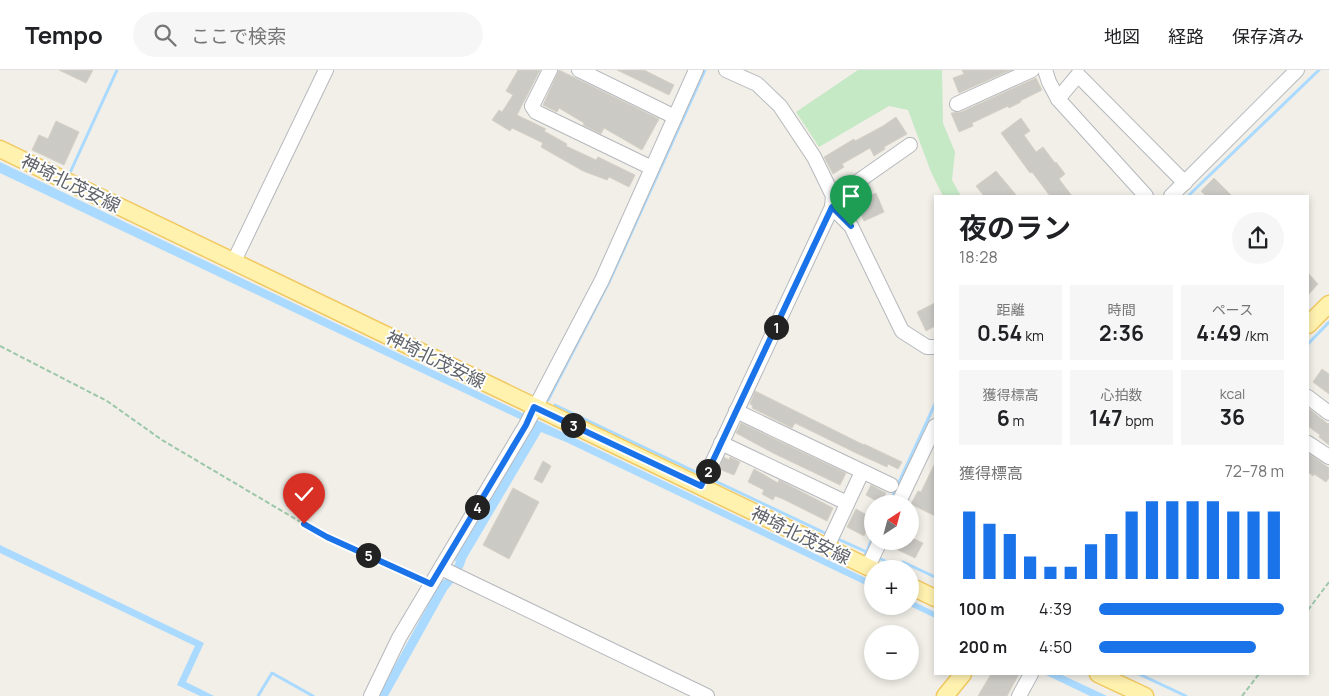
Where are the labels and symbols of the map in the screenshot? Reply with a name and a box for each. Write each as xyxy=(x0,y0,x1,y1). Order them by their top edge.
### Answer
street label: 神埼北茂安線 xyxy=(17,149,125,217)
pin xyxy=(830,175,872,226)
pin: 1 xyxy=(764,314,788,340)
street label: 神埼北茂安線 xyxy=(382,325,490,393)
pin: 3 xyxy=(560,412,586,438)
pin: 2 xyxy=(696,458,720,484)
pin xyxy=(283,473,325,524)
pin: 4 xyxy=(464,494,490,520)
north arrow xyxy=(864,495,919,550)
street label: 神埼北茂安線 xyxy=(747,501,855,569)
pin: 5 xyxy=(356,542,380,568)

